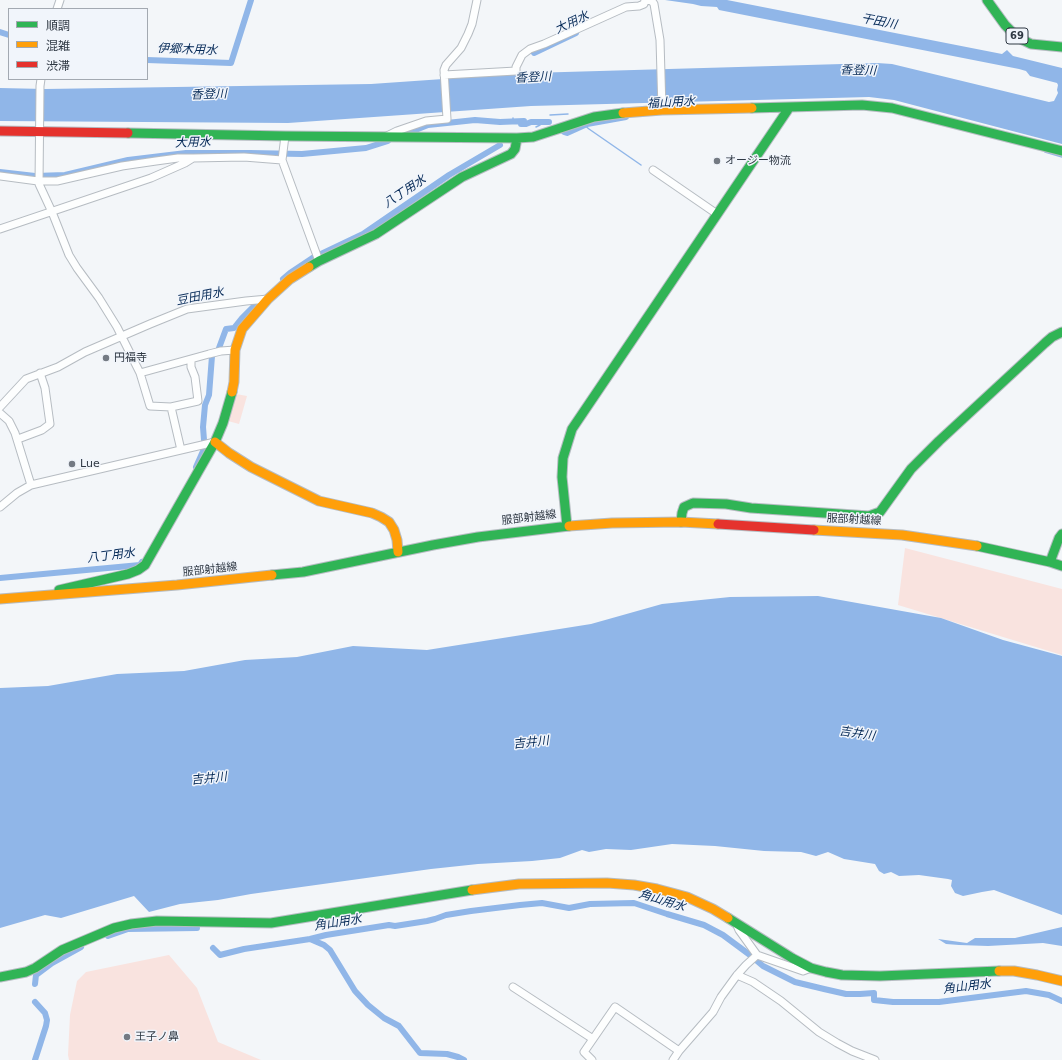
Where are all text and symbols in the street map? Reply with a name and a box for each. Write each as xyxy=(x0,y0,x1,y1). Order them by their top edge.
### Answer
legend xyxy=(8,8,148,80)
water label: 大用水 xyxy=(553,9,591,37)
water label: 干田川 xyxy=(860,11,898,33)
text: 順調 xyxy=(46,19,70,33)
road number: 69 xyxy=(1006,28,1028,44)
text: 混雑 xyxy=(46,39,70,53)
water label: 伊郷木用水 xyxy=(157,42,217,58)
text: 渋滞 xyxy=(46,59,70,73)
water label: 香登川 xyxy=(840,63,876,79)
water label: 香登川 xyxy=(515,70,551,86)
water label: 香登川 xyxy=(191,87,227,103)
water label: 福山用水 xyxy=(647,95,695,111)
water label: 大用水 xyxy=(175,135,211,151)
place label: オージー物流 xyxy=(725,154,791,168)
marker: オージー物流 xyxy=(712,156,722,166)
water label: 八丁用水 xyxy=(381,173,429,211)
water label: 豆田用水 xyxy=(175,285,225,309)
place label: 円福寺 xyxy=(114,351,147,365)
marker: 円福寺 xyxy=(101,353,111,363)
place label: Lue xyxy=(80,457,100,471)
marker: Lue xyxy=(67,459,77,469)
street label: 服部射越線 xyxy=(501,508,557,528)
street label: 服部射越線 xyxy=(826,512,882,528)
water label: 八丁用水 xyxy=(86,546,136,566)
street label: 服部射越線 xyxy=(182,561,238,579)
water label: 吉井川 xyxy=(838,724,876,744)
water label: 吉井川 xyxy=(512,734,550,752)
water label: 吉井川 xyxy=(190,770,228,788)
water label: 角山用水 xyxy=(637,887,687,915)
water label: 角山用水 xyxy=(313,912,363,934)
water label: 角山用水 xyxy=(942,977,992,997)
place label: 王子ノ鼻 xyxy=(135,1030,179,1044)
marker: 王子ノ鼻 xyxy=(122,1032,132,1042)

